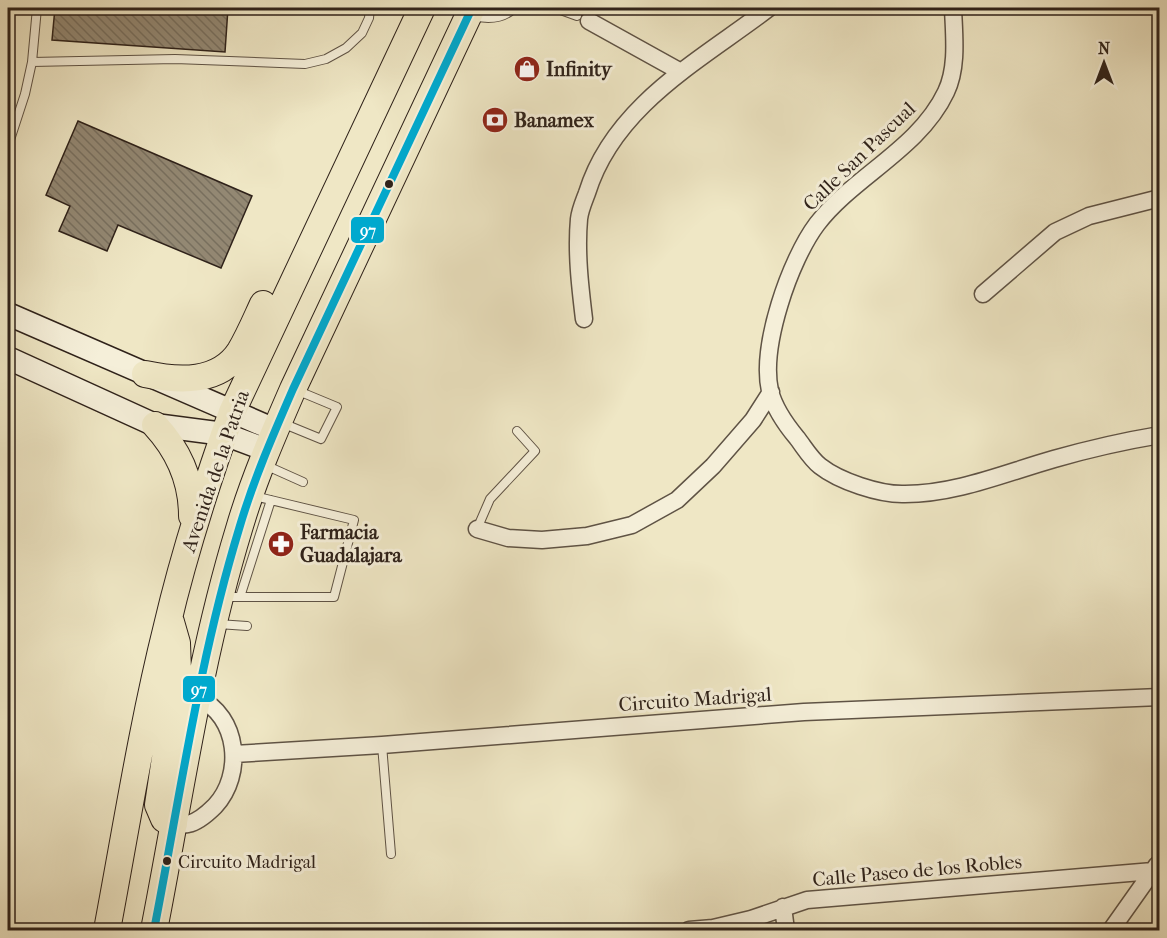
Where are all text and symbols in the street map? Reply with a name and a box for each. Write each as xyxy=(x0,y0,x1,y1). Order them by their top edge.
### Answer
north arrow xyxy=(1074,33,1134,93)
text: N xyxy=(1098,39,1111,58)
shop icon: Infinity xyxy=(512,54,542,84)
place label: Infinity xyxy=(546,58,613,81)
street label: Calle San Pascual xyxy=(799,97,920,216)
bank icon: Banamex xyxy=(480,105,510,135)
place label: Banamex xyxy=(514,109,594,132)
unlabelled marker xyxy=(383,178,395,190)
line badge: 97 xyxy=(350,216,385,244)
text: 97 xyxy=(359,221,376,241)
street label: Avenida de la Patria xyxy=(177,386,254,556)
place label: Farmacia Guadalajara xyxy=(299,521,403,567)
pharmacy icon: Farmacia Guadalajara xyxy=(266,529,296,559)
line badge: 97 xyxy=(182,675,216,703)
text: 97 xyxy=(190,680,207,700)
street label: Circuito Madrigal xyxy=(618,683,773,716)
street label: Calle Paseo de los Robles xyxy=(811,850,1023,891)
place label: Circuito Madrigal xyxy=(178,852,316,873)
marker: Circuito Madrigal xyxy=(161,855,173,867)

